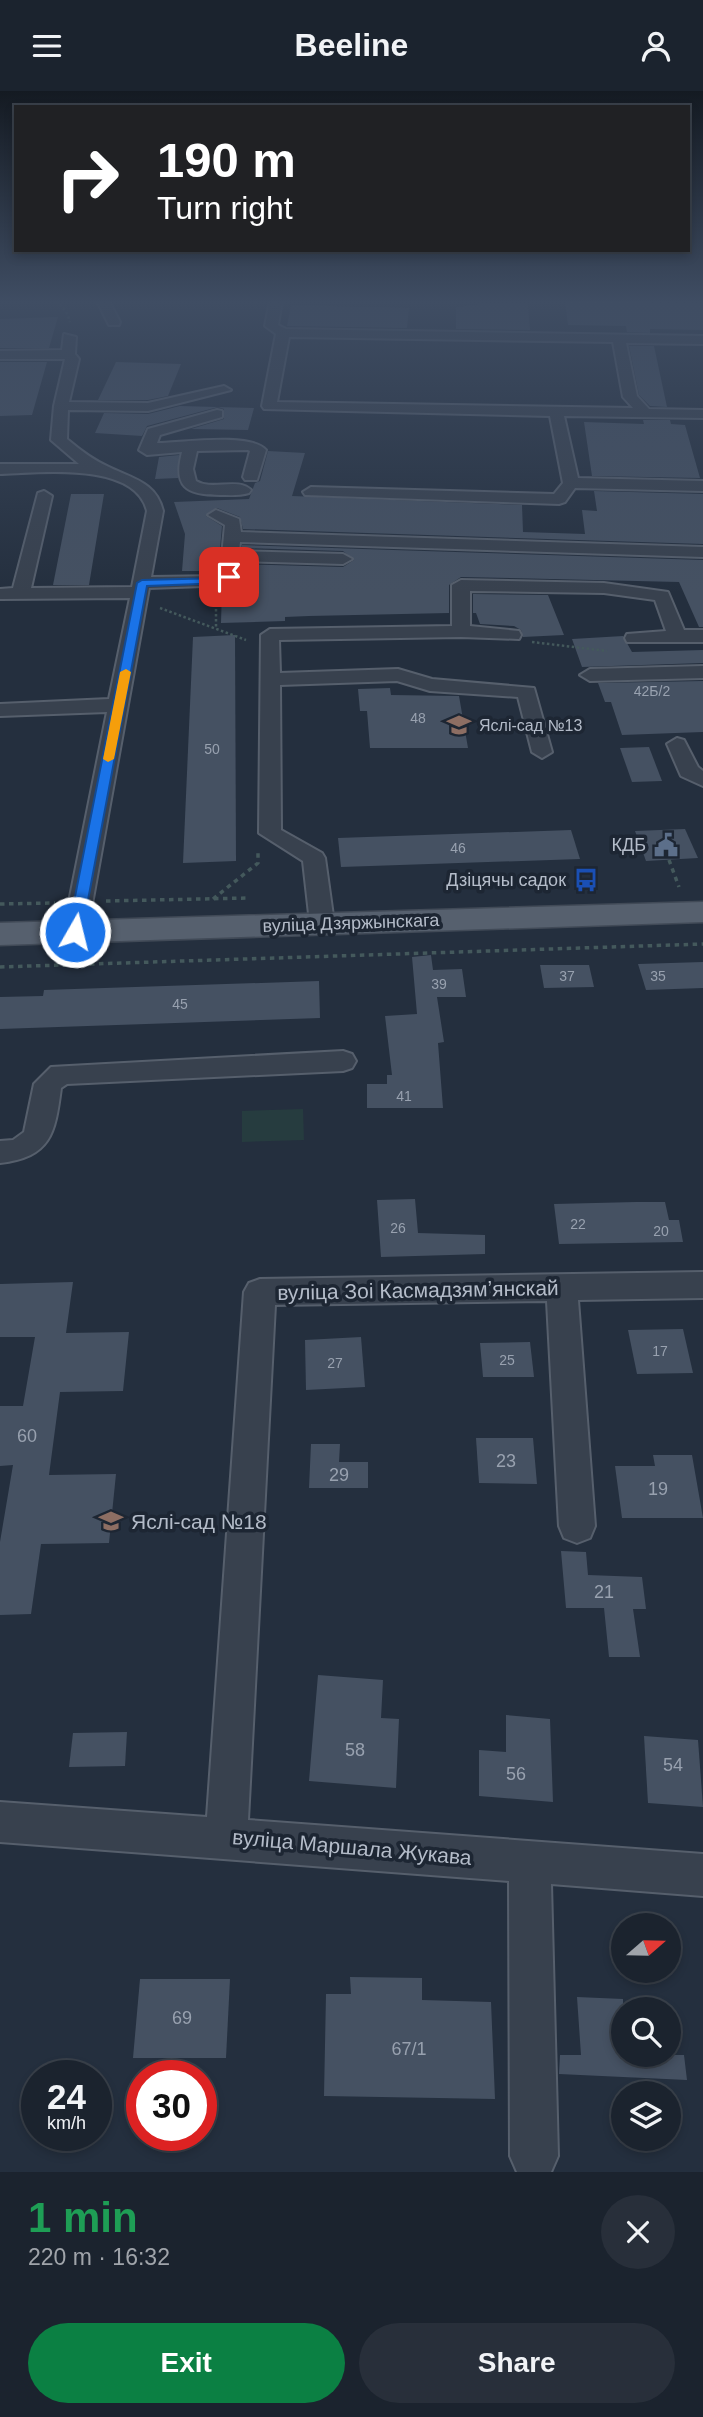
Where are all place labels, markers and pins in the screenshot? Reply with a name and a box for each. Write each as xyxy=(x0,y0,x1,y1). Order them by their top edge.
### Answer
pin xyxy=(199,547,259,607)
school or university icon: Яслі-сад №13 xyxy=(445,711,473,739)
place label: Яслі-сад №13 xyxy=(479,717,583,734)
public building icon: КДБ xyxy=(652,831,680,859)
place label: КДБ xyxy=(612,835,646,855)
bus stop icon: Дзіцячы садок xyxy=(572,866,600,894)
place label: Дзіцячы садок xyxy=(446,870,566,890)
school or university icon: Яслі-сад №18 xyxy=(97,1507,125,1535)
place label: Яслі-сад №18 xyxy=(131,1510,267,1533)

